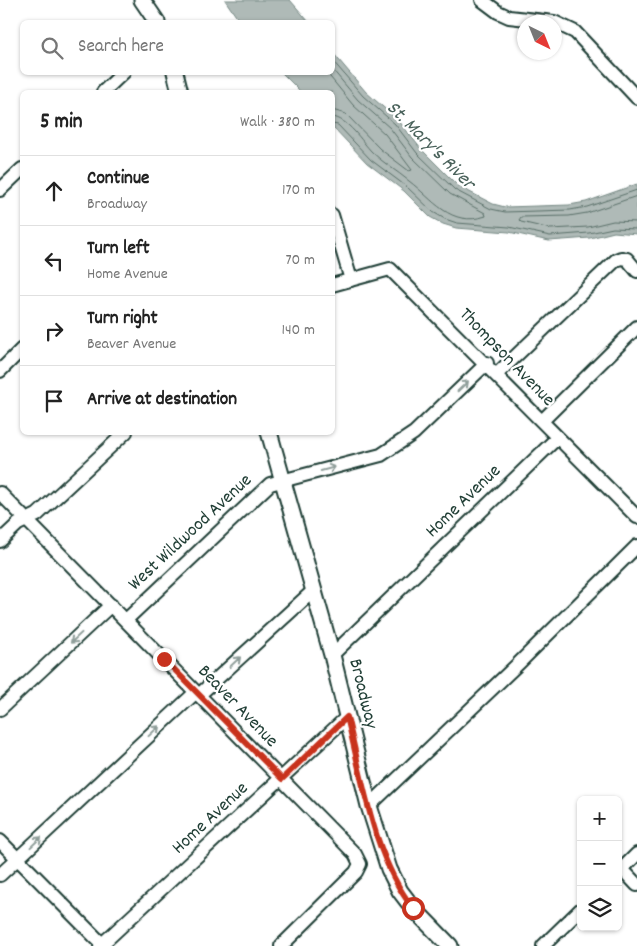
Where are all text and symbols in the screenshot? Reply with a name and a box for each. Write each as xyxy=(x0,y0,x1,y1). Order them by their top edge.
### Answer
north arrow xyxy=(517,15,562,60)
search box xyxy=(20,20,335,75)
icon: search xyxy=(38,34,66,62)
text: Search here xyxy=(78,34,164,61)
water label: St. Mary's River xyxy=(379,95,483,199)
text: 5 min xyxy=(40,108,83,138)
text: Walk · 380 m xyxy=(240,111,315,134)
text: Continue xyxy=(87,166,149,193)
icon: ahead xyxy=(40,177,68,205)
text: 170 m xyxy=(282,179,315,202)
text: Broadway xyxy=(87,193,147,216)
text: Turn left xyxy=(87,236,150,263)
icon: left xyxy=(40,247,68,275)
text: 70 m xyxy=(285,249,315,272)
text: Home Avenue xyxy=(87,263,168,286)
street label: Thompson Avenue xyxy=(452,303,560,413)
text: Turn right xyxy=(87,306,158,333)
icon: right xyxy=(40,317,68,345)
text: 140 m xyxy=(281,319,315,342)
text: Beaver Avenue xyxy=(87,333,176,356)
one-way arrow xyxy=(457,380,469,392)
icon: arrive xyxy=(40,387,68,415)
text: Arrive at destination xyxy=(87,387,237,414)
street label: Home Avenue xyxy=(420,459,508,545)
one-way arrow xyxy=(320,464,336,473)
street label: West Wildwood Avenue xyxy=(123,468,259,598)
one-way arrow xyxy=(69,632,82,644)
route end xyxy=(153,648,176,671)
one-way arrow xyxy=(228,656,241,668)
street label: Broadway xyxy=(340,656,384,732)
street label: Beaver Avenue xyxy=(190,660,284,754)
one-way arrow xyxy=(148,725,161,737)
street label: Home Avenue xyxy=(167,776,255,862)
map controls xyxy=(577,796,622,931)
button: + xyxy=(577,796,622,841)
one-way arrow xyxy=(29,836,42,848)
button: − xyxy=(577,841,622,886)
button: layers xyxy=(577,886,622,931)
route start xyxy=(402,897,425,920)

